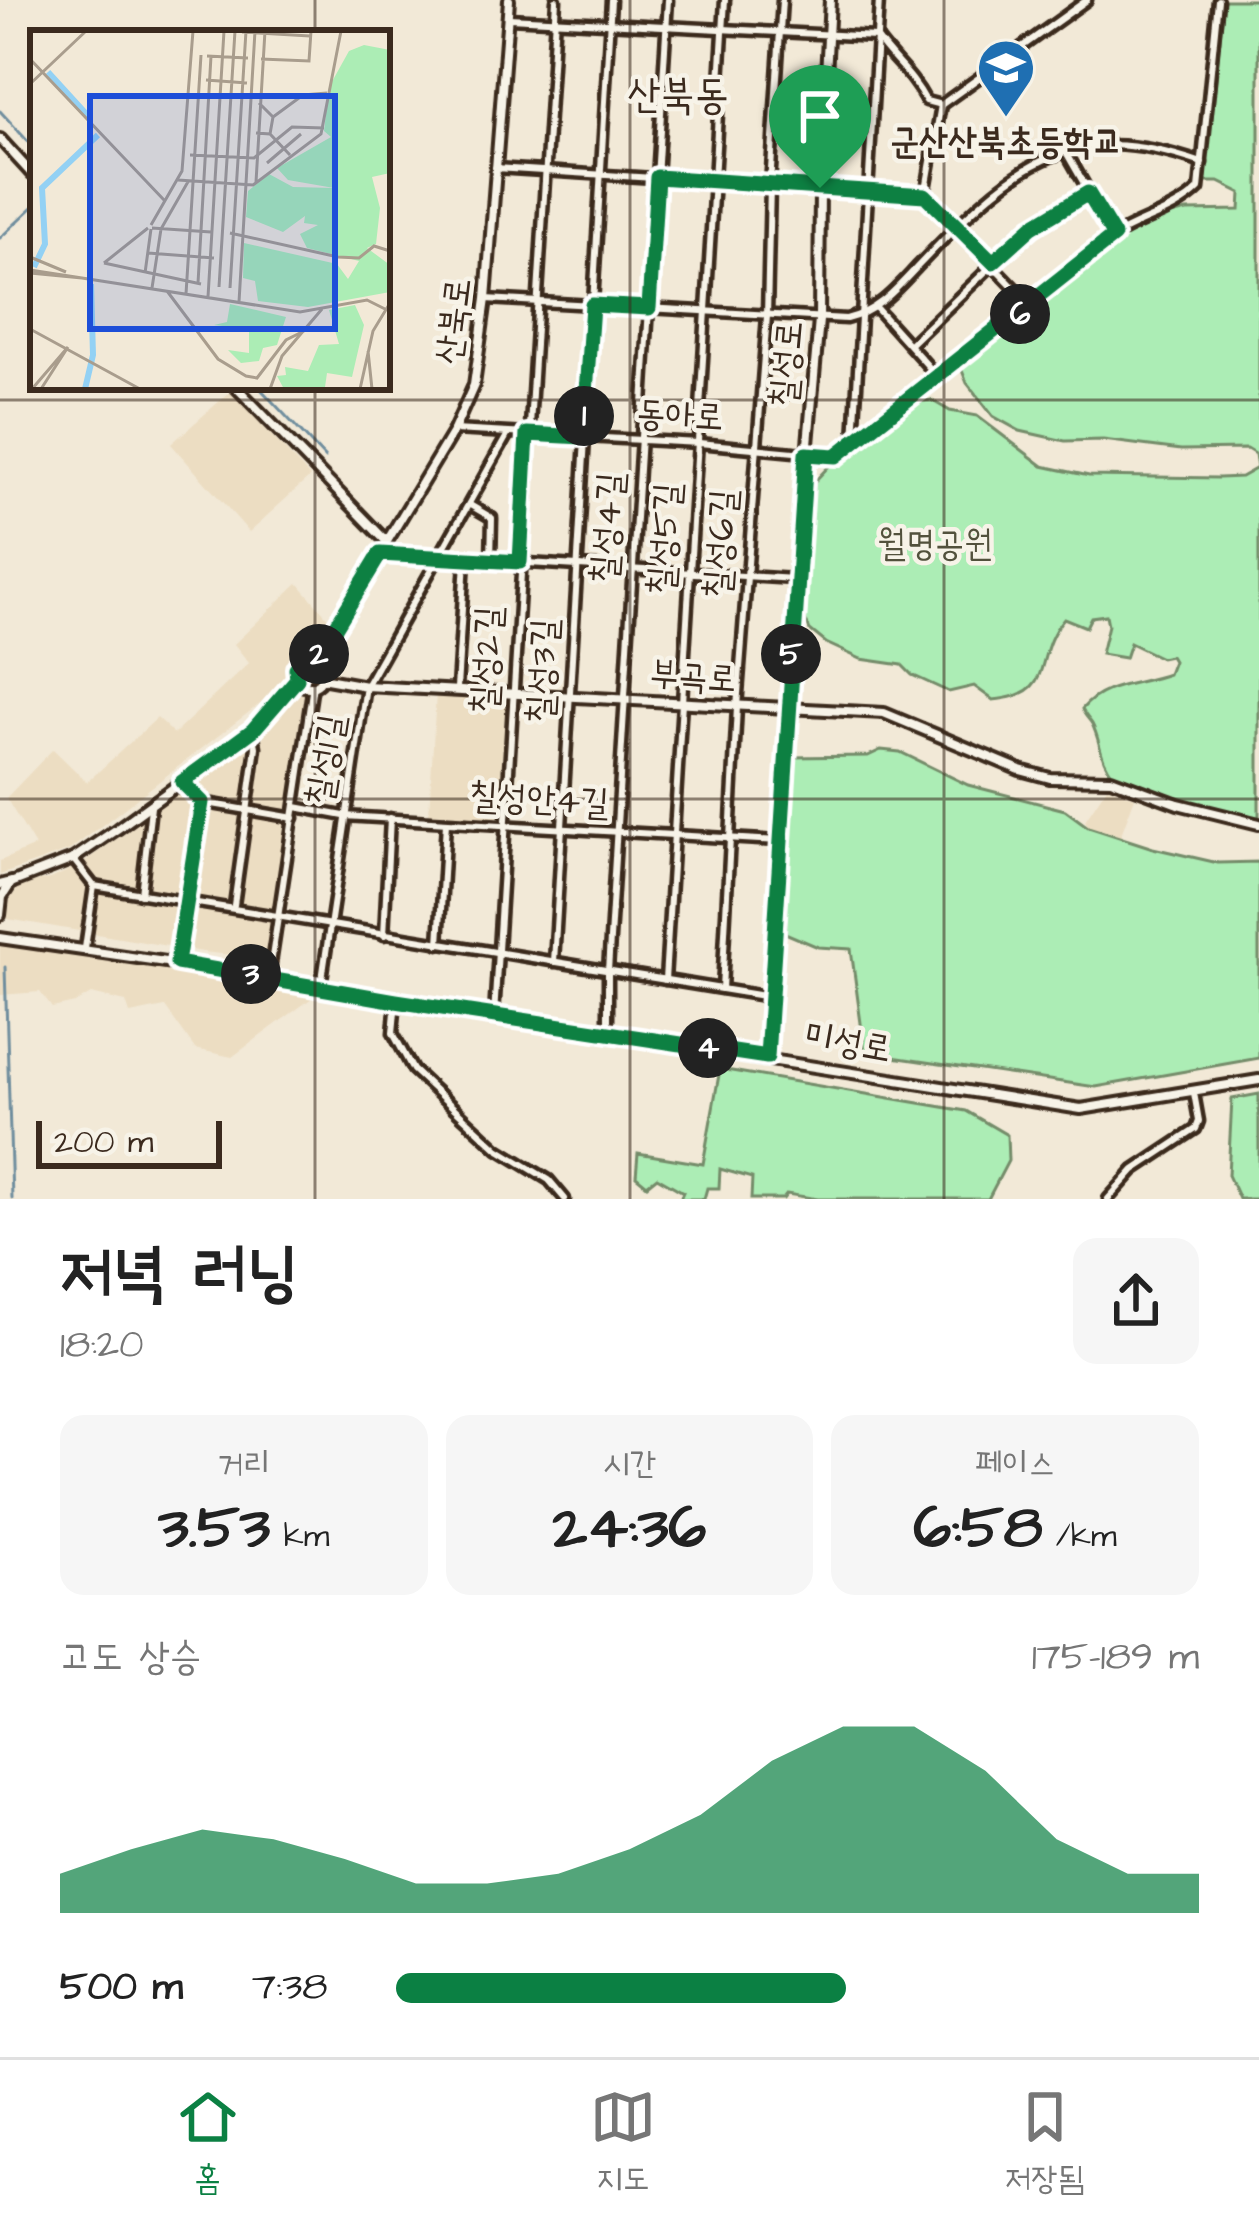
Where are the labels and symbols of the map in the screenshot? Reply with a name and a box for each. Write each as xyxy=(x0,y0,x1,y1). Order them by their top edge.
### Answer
inset map xyxy=(30,30,390,390)
school or university icon: 군산산북초등학교 xyxy=(975,37,1037,119)
pin xyxy=(769,65,871,188)
district label: 산북동 xyxy=(627,67,729,125)
place label: 군산산북초등학교 xyxy=(890,117,1122,168)
street label: 산북로 xyxy=(423,275,485,367)
pin: 6 xyxy=(990,284,1050,344)
street label: 칠성로 xyxy=(758,318,816,410)
pin: 1 xyxy=(554,386,614,446)
street label: 동아로 xyxy=(635,388,725,444)
street label: 칠성4길 xyxy=(579,471,637,585)
street label: 칠성5길 xyxy=(636,481,694,597)
street label: 칠성6길 xyxy=(692,488,750,600)
park label: 월명공원 xyxy=(877,519,993,570)
street label: 칠성2길 xyxy=(459,605,515,715)
street label: 칠성3길 xyxy=(515,617,571,725)
pin: 2 xyxy=(289,624,349,684)
pin: 5 xyxy=(761,624,821,684)
street label: 부곡로 xyxy=(648,649,738,705)
street label: 칠성1길 xyxy=(294,711,358,809)
street label: 칠성안4길 xyxy=(468,771,610,829)
pin: 3 xyxy=(221,944,281,1004)
street label: 미성로 xyxy=(801,1010,895,1076)
pin: 4 xyxy=(678,1018,738,1078)
scale bar xyxy=(36,1115,222,1168)

